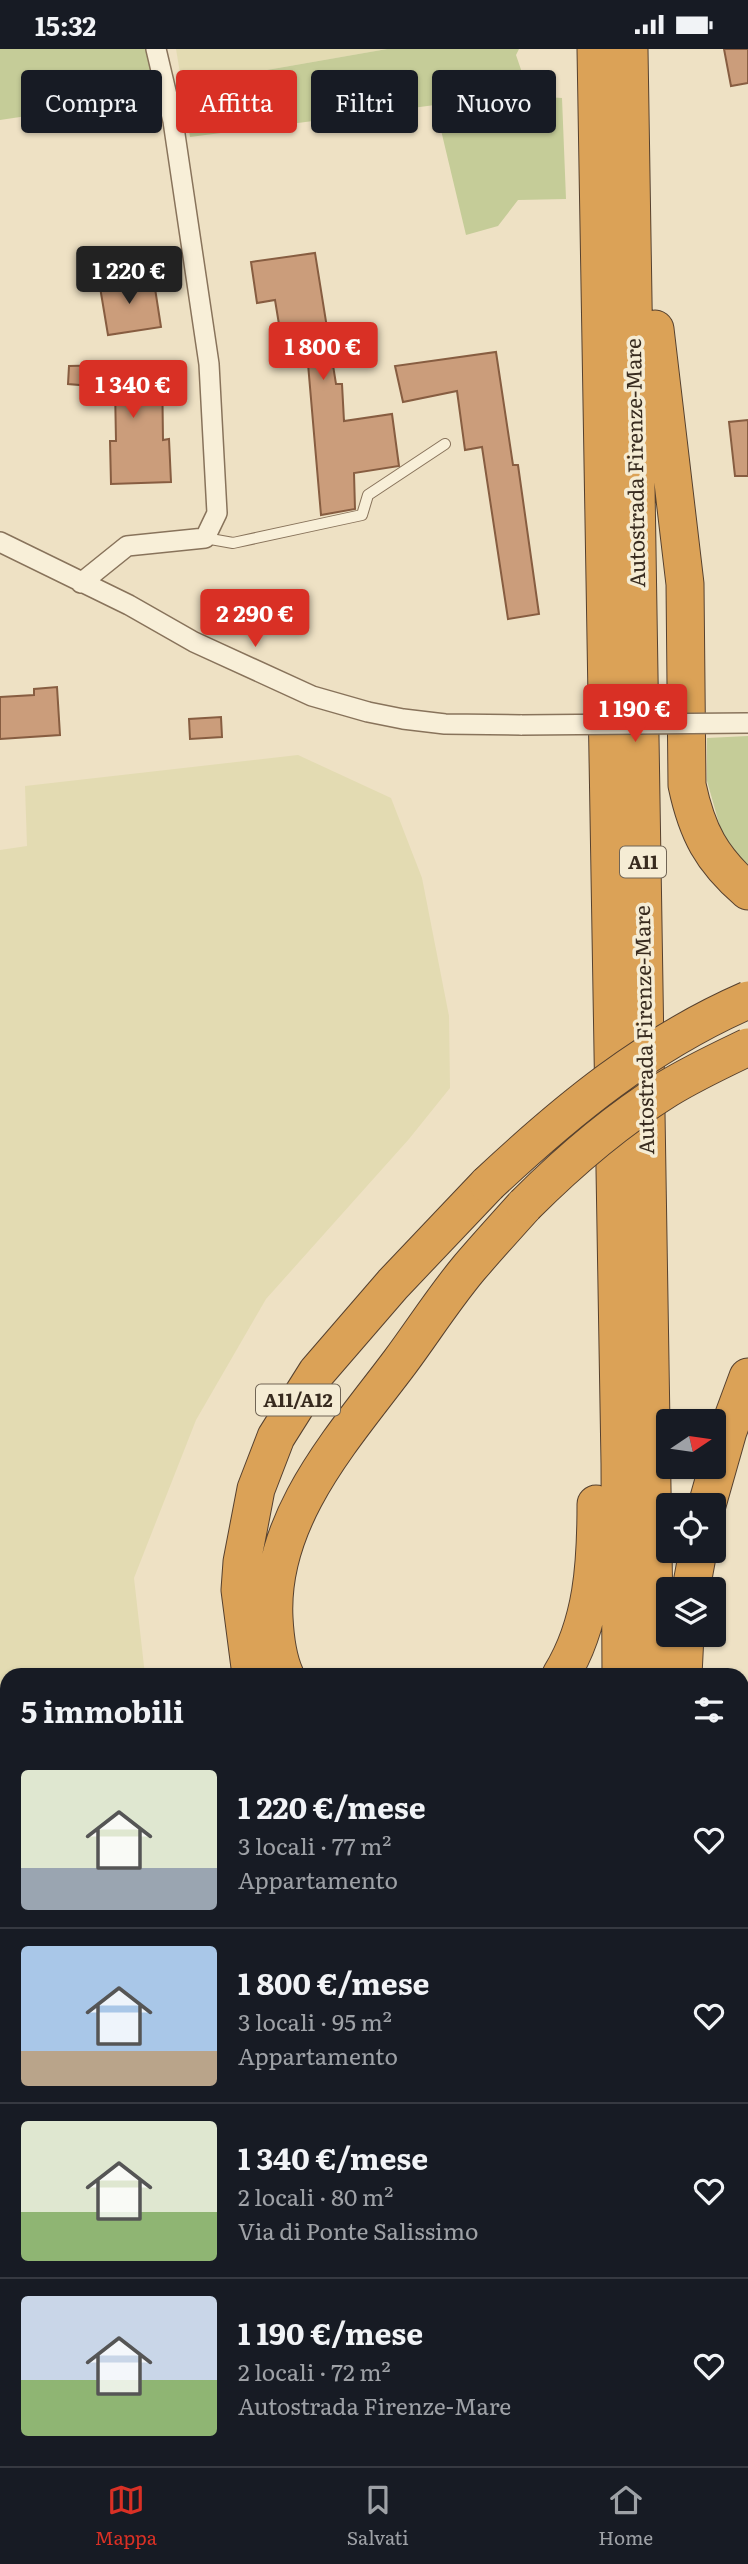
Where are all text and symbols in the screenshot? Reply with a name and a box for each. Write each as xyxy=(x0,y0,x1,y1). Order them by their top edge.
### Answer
text: 15:32 xyxy=(35,5,96,44)
chip: Compra xyxy=(21,70,162,133)
chip: Affitta xyxy=(176,70,297,133)
chip: Filtri xyxy=(311,70,418,133)
chip: Nuovo xyxy=(432,70,556,133)
pin: 1 220 € xyxy=(64,247,194,306)
text: 1 220 € xyxy=(92,252,166,286)
pin: 1 800 € xyxy=(258,323,388,382)
text: 1 800 € xyxy=(285,328,361,362)
street label: Autostrada Firenze-Mare xyxy=(616,338,651,588)
pin: 1 340 € xyxy=(68,361,198,420)
text: 1 340 € xyxy=(95,366,171,400)
pin: 2 290 € xyxy=(190,589,320,649)
text: 2 290 € xyxy=(216,595,294,629)
pin: 1 190 € xyxy=(570,685,700,744)
text: 1 190 € xyxy=(599,690,671,724)
road number: A11 xyxy=(620,847,666,877)
street label: Autostrada Firenze-Mare xyxy=(625,905,660,1155)
road number: A11/A12 xyxy=(256,1385,340,1415)
north arrow xyxy=(656,1409,726,1479)
map controls xyxy=(656,1409,726,1647)
button: locate xyxy=(656,1493,726,1563)
button: layers xyxy=(656,1577,726,1647)
text: 5 immobili xyxy=(21,1688,184,1732)
icon: filters xyxy=(690,1691,728,1729)
text: 1 220 €/mese xyxy=(238,1784,426,1828)
icon: home xyxy=(77,1798,161,1882)
icon: heart xyxy=(690,1821,728,1859)
text: 3 locali · 77 m² xyxy=(238,1828,391,1862)
text: Appartamento xyxy=(238,1862,398,1896)
text: 1 800 €/mese xyxy=(238,1960,430,2004)
icon: home xyxy=(77,1974,161,2058)
icon: heart xyxy=(690,1997,728,2035)
text: 3 locali · 95 m² xyxy=(238,2004,392,2038)
text: Appartamento xyxy=(238,2038,398,2072)
text: 1 340 €/mese xyxy=(238,2135,428,2179)
icon: home xyxy=(77,2149,161,2233)
icon: heart xyxy=(690,2172,728,2210)
text: 2 locali · 80 m² xyxy=(238,2179,393,2213)
text: Via di Ponte Salissimo xyxy=(238,2213,478,2247)
text: 1 190 €/mese xyxy=(238,2310,423,2354)
icon: home xyxy=(77,2324,161,2408)
icon: heart xyxy=(690,2347,728,2385)
text: 2 locali · 72 m² xyxy=(238,2354,391,2388)
text: Autostrada Firenze-Mare xyxy=(238,2388,511,2422)
tab: Mappa xyxy=(95,2481,157,2551)
tab: Salvati xyxy=(347,2481,409,2551)
tab: Home xyxy=(598,2481,653,2551)

